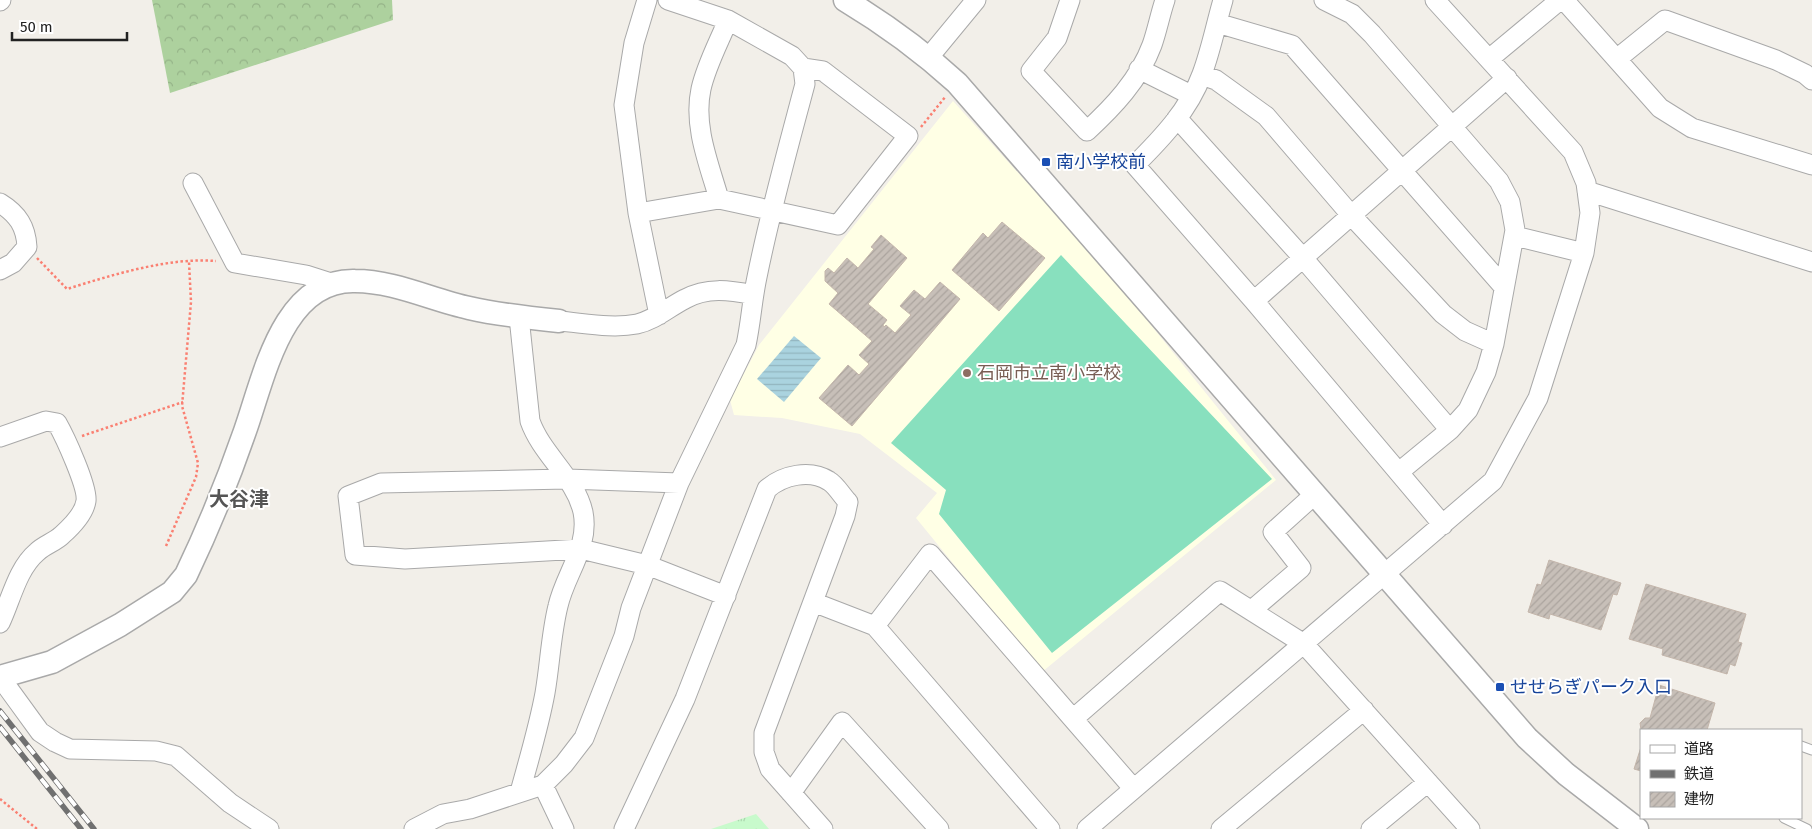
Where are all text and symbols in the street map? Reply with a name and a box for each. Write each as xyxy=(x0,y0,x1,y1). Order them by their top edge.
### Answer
scale bar xyxy=(12,10,128,42)
text: 50 m xyxy=(20,18,53,36)
place label: 南小学校前 xyxy=(1056,151,1146,173)
marker: 南小学校前 xyxy=(1040,156,1052,168)
place label: 石岡市立南小学校 xyxy=(977,362,1121,384)
marker: 石岡市立南小学校 xyxy=(961,367,973,379)
district label: 大谷津 xyxy=(209,487,269,511)
place label: せせらぎパーク入口 xyxy=(1510,676,1672,698)
marker: せせらぎパーク入口 xyxy=(1494,681,1506,693)
legend xyxy=(1640,729,1802,819)
text: 道路 xyxy=(1684,740,1714,758)
text: 鉄道 xyxy=(1684,765,1714,783)
text: 建物 xyxy=(1684,790,1714,808)

